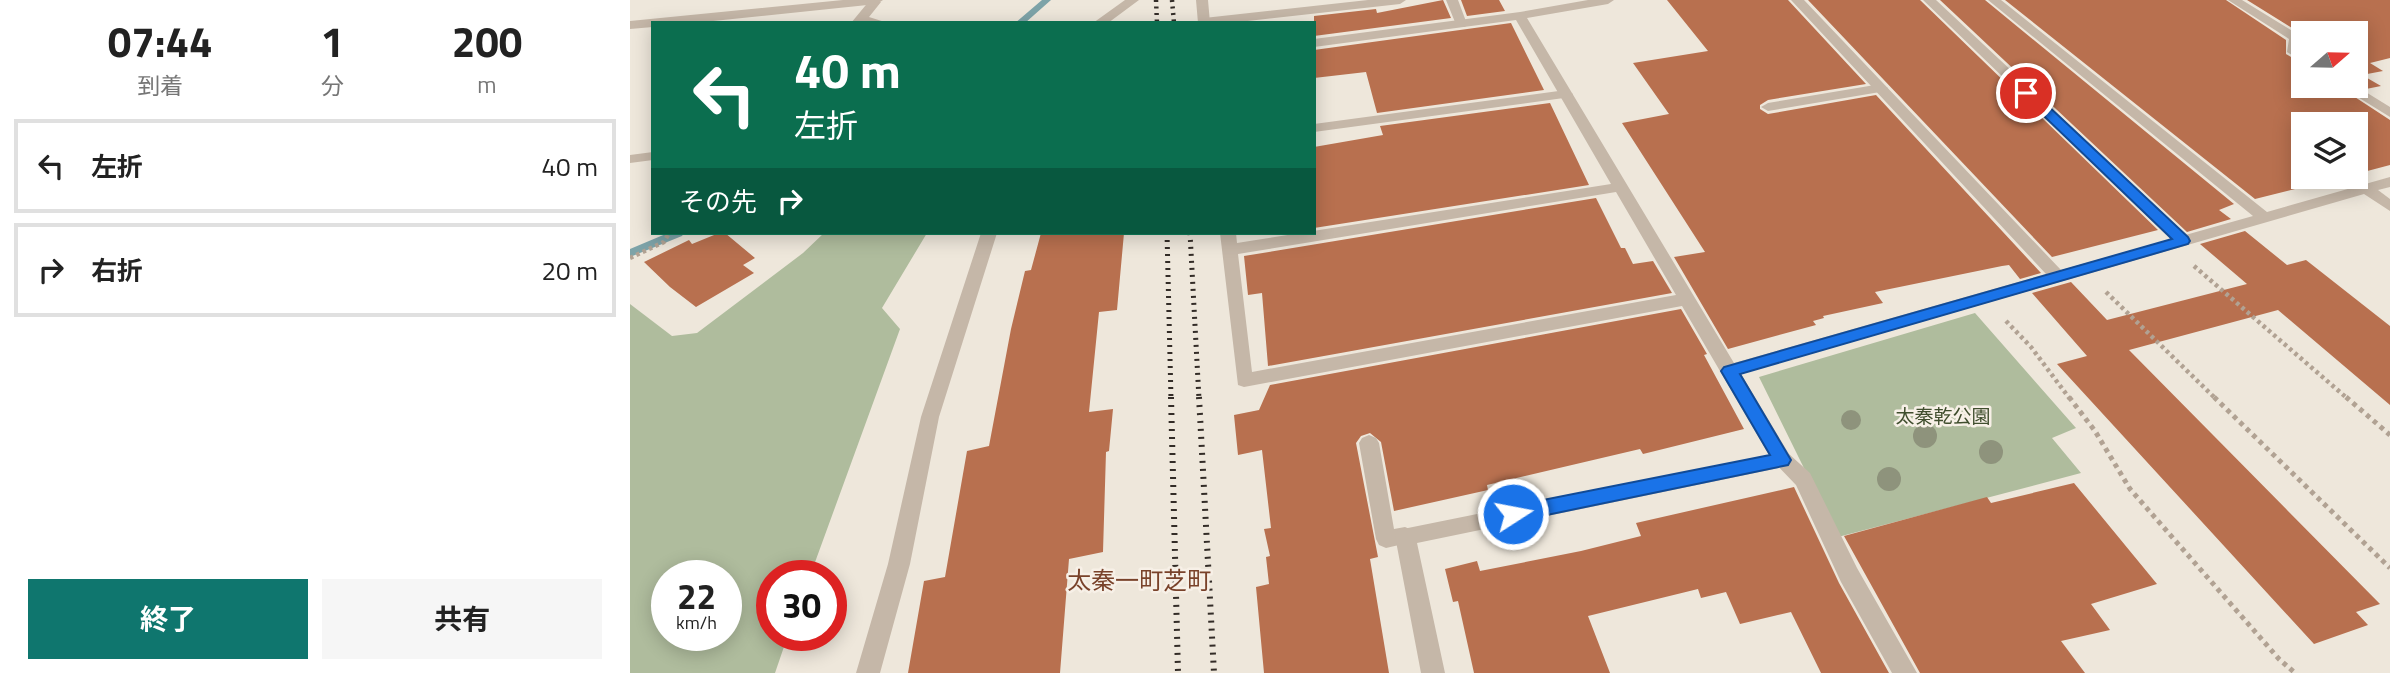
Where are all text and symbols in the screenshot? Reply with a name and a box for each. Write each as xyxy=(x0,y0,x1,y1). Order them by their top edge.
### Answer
text: 07:44 xyxy=(108,9,213,73)
text: 1 xyxy=(320,9,344,73)
text: 200 xyxy=(452,9,522,73)
north arrow xyxy=(2291,21,2368,98)
map controls xyxy=(2291,21,2368,189)
text: 40 m xyxy=(794,32,901,107)
icon: left xyxy=(679,49,770,140)
pin xyxy=(1996,63,2056,123)
text: m xyxy=(477,67,497,102)
text: 到着 xyxy=(137,68,183,103)
text: 分 xyxy=(321,68,344,103)
icon: arrive xyxy=(2007,74,2045,112)
text: 左折 xyxy=(794,101,858,149)
button: layers xyxy=(2291,112,2368,189)
icon: left xyxy=(32,147,70,185)
text: 左折 xyxy=(91,147,143,186)
text: 40 m xyxy=(541,147,598,186)
text: その先 xyxy=(679,182,757,221)
icon: right xyxy=(771,182,809,220)
icon: right xyxy=(32,251,70,289)
text: 右折 xyxy=(91,251,143,290)
text: 20 m xyxy=(541,251,598,290)
park label: 太秦乾公園 xyxy=(1895,401,1991,430)
position arrow xyxy=(1476,477,1550,551)
speed limit sign: 30 xyxy=(756,560,847,651)
district label: 太秦一町芝町 xyxy=(1067,562,1211,598)
text: 22 xyxy=(677,569,716,623)
button: 終了 xyxy=(28,579,308,659)
button: 共有 xyxy=(322,579,602,659)
text: km/h xyxy=(676,609,717,636)

